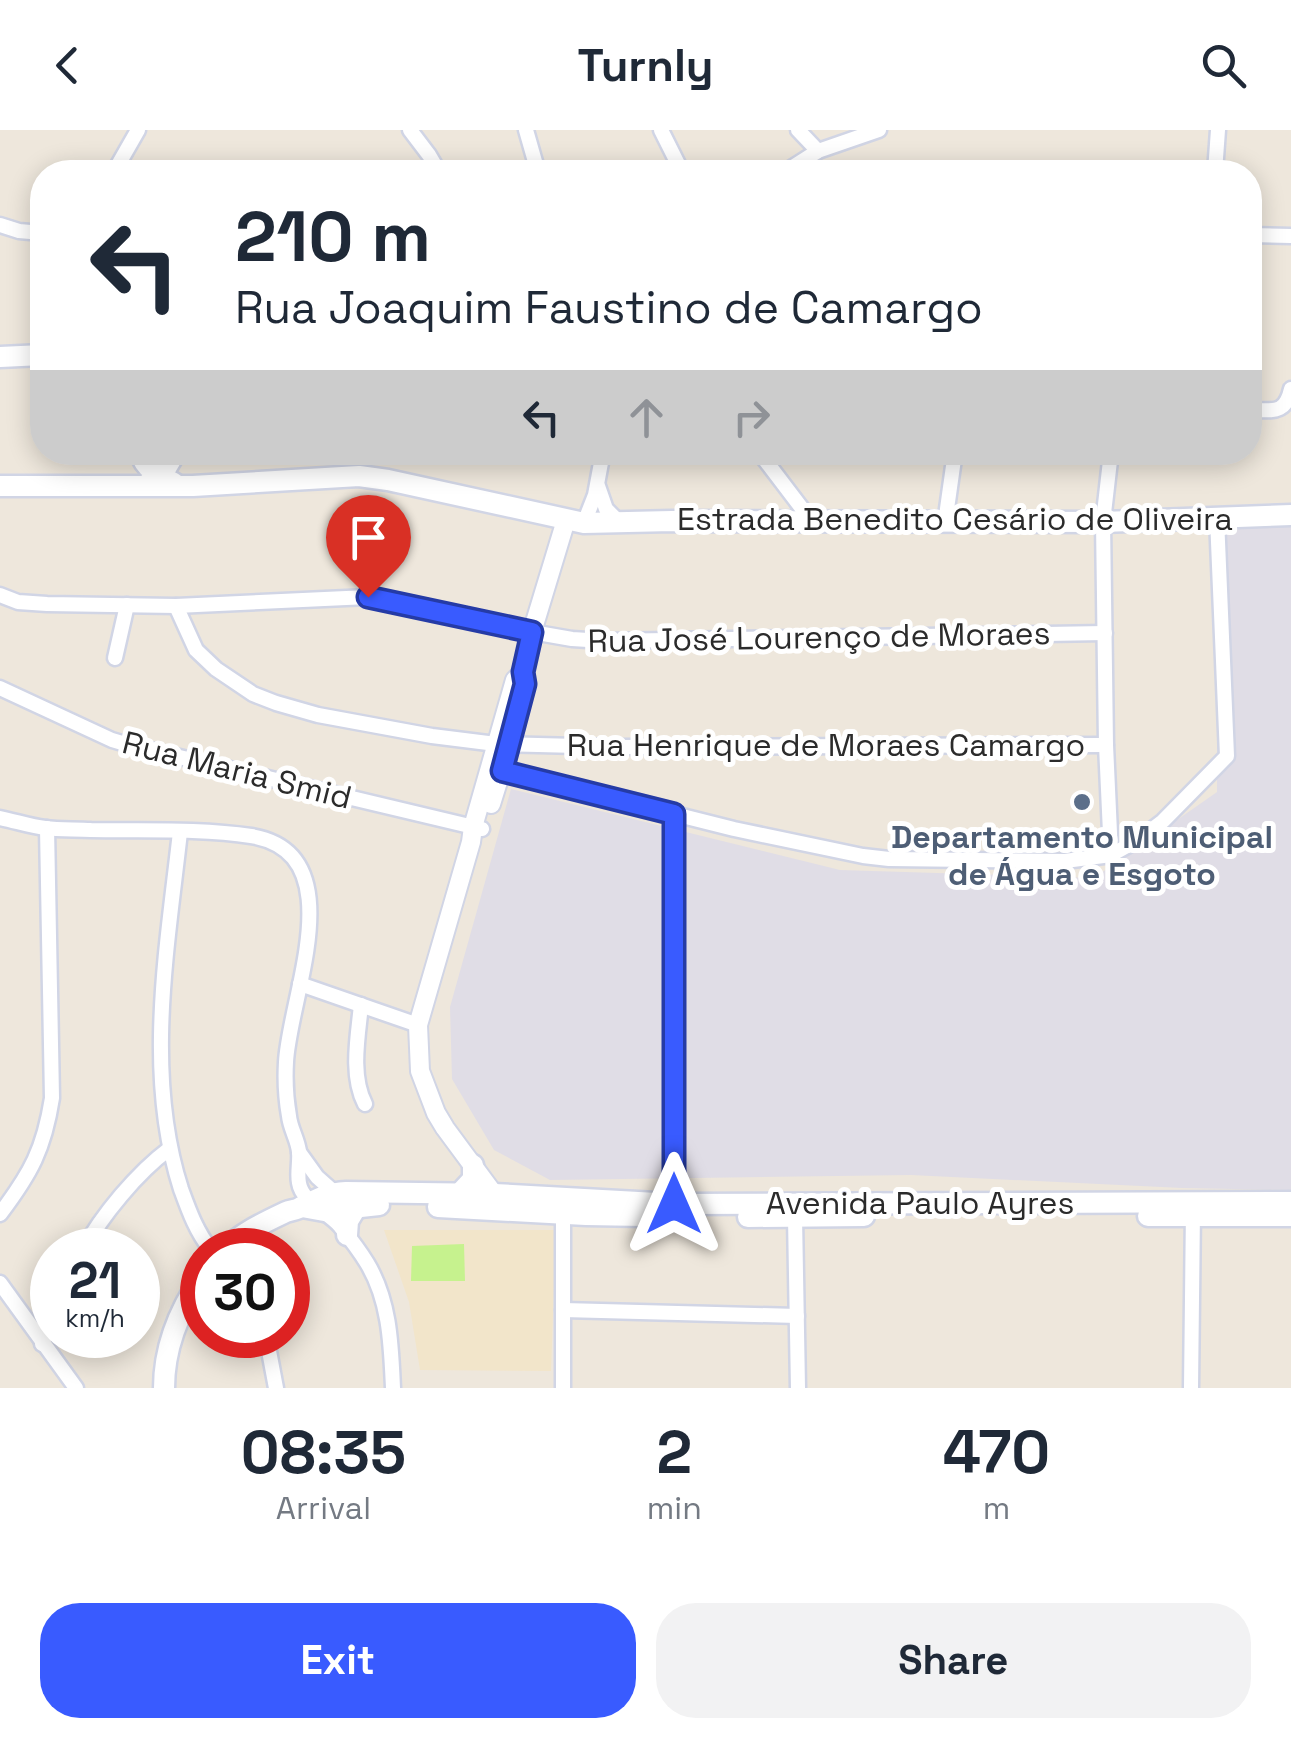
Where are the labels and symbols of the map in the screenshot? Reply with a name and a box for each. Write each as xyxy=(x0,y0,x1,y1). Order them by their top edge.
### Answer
pin xyxy=(326,495,411,598)
street label: Estrada Benedito Cesário de Oliveira xyxy=(677,499,1233,539)
street label: Rua José Lourenço de Moraes xyxy=(587,613,1051,661)
street label: Rua Maria Smid xyxy=(118,722,356,818)
street label: Rua Henrique de Moraes Camargo xyxy=(567,725,1085,765)
marker: Departamento Municipal de Água e Esgoto xyxy=(1071,791,1093,813)
place label: Departamento Municipal de Água e Esgoto xyxy=(891,817,1273,894)
position arrow xyxy=(622,1152,726,1256)
street label: Avenida Paulo Ayres xyxy=(766,1183,1074,1223)
speed limit sign: 30 xyxy=(180,1228,310,1358)

